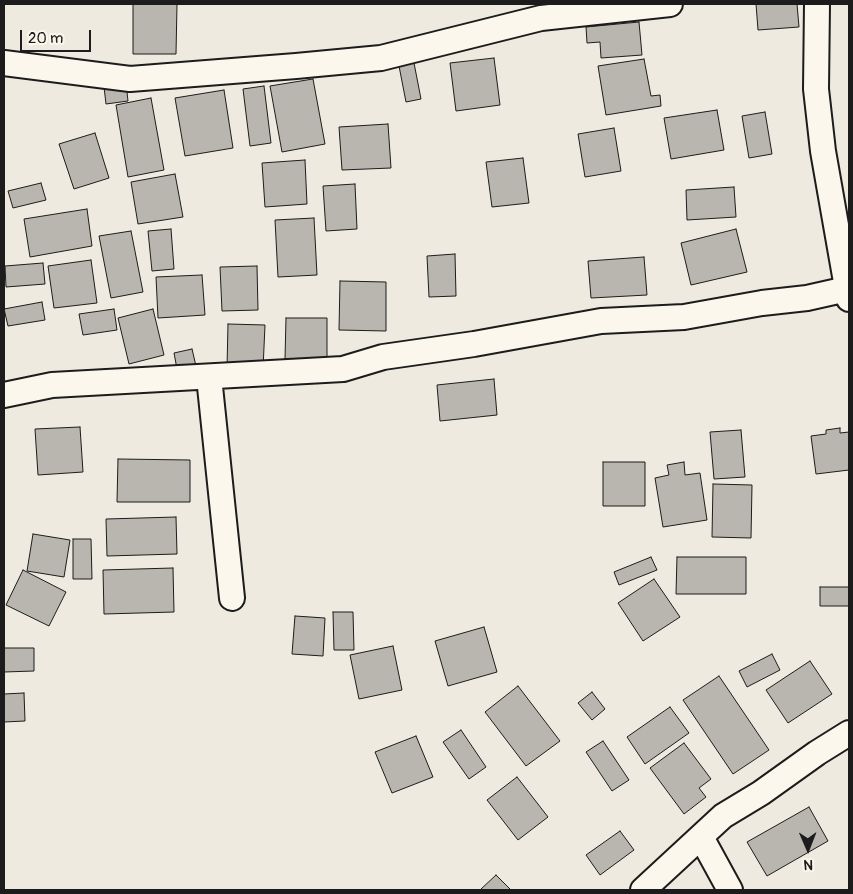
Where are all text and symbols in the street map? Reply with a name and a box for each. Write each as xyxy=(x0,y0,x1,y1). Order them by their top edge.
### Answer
scale bar xyxy=(22,20,94,52)
text: 20 m xyxy=(28,29,63,48)
north arrow xyxy=(783,824,833,874)
text: N xyxy=(803,856,813,873)

